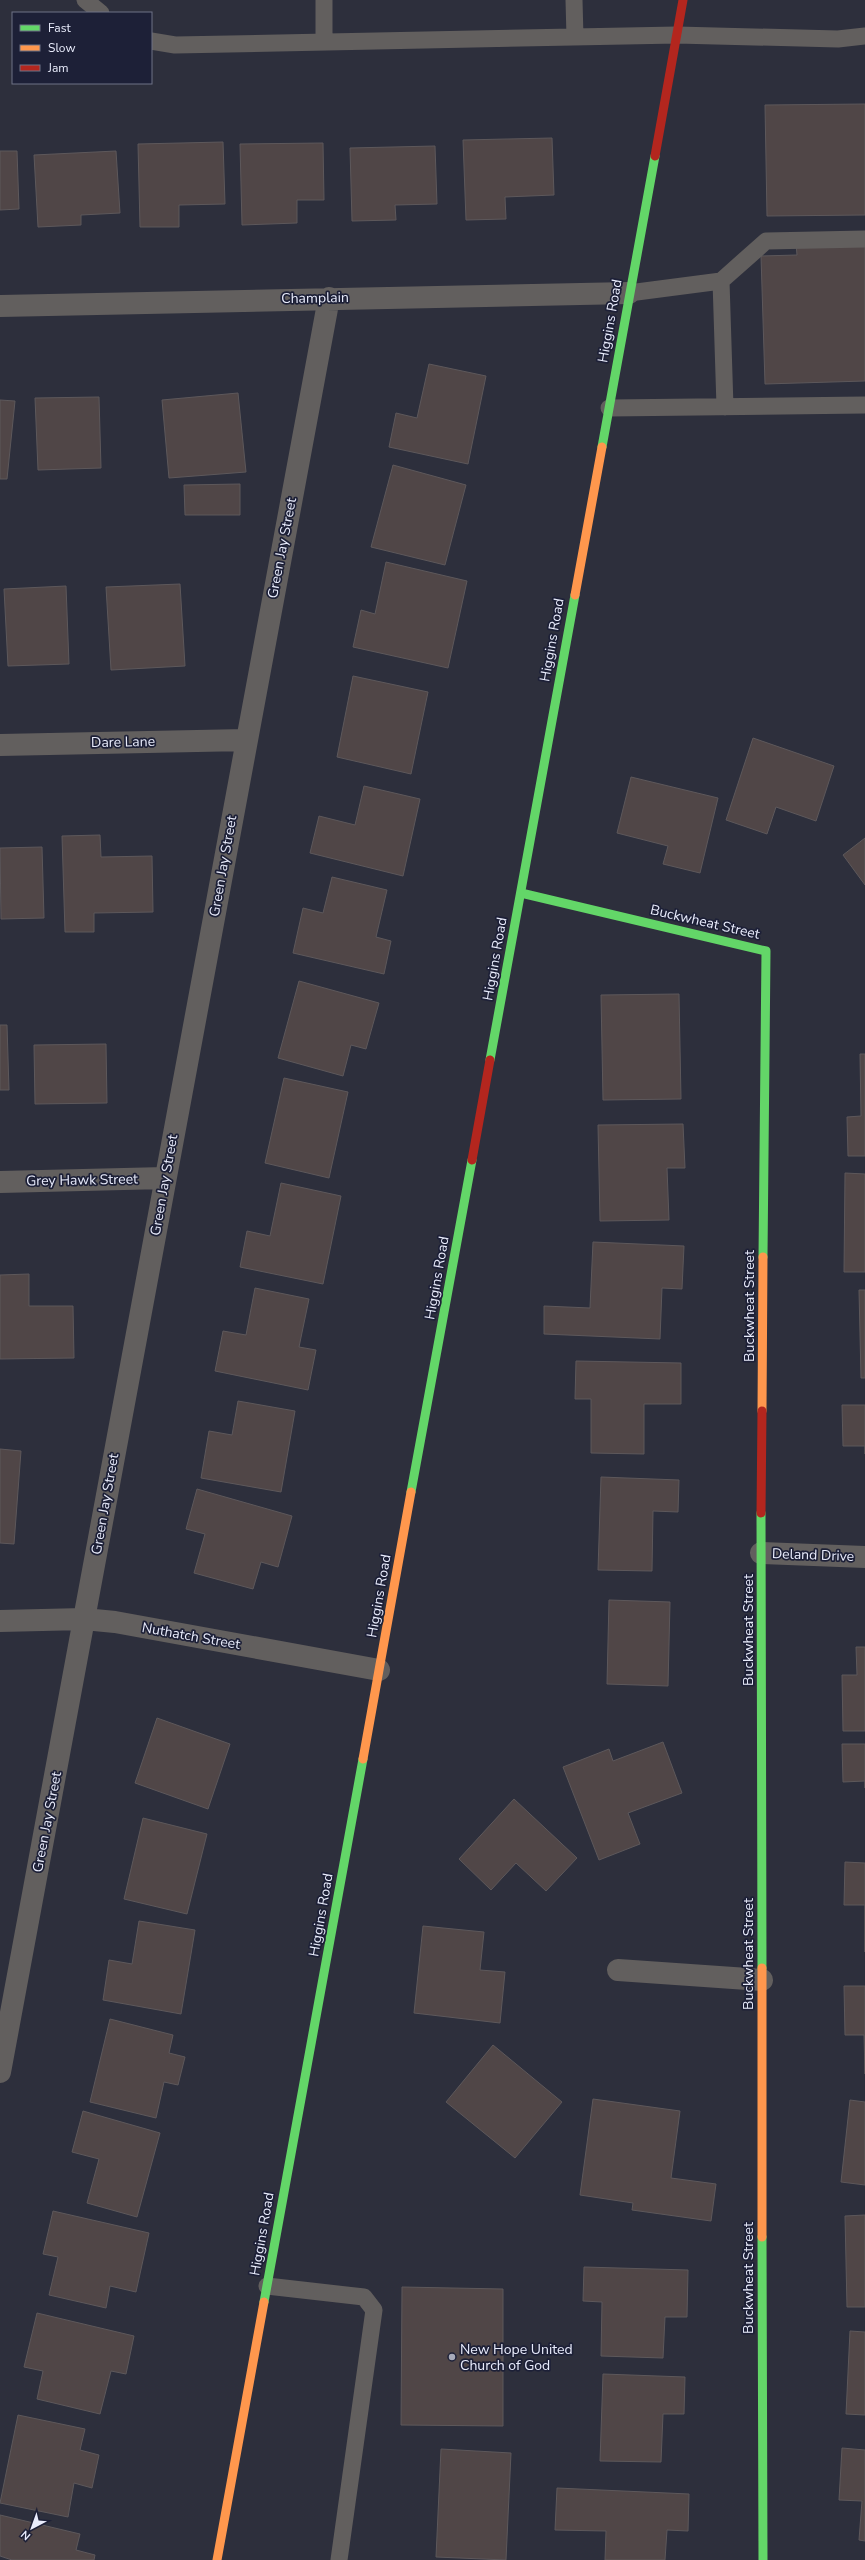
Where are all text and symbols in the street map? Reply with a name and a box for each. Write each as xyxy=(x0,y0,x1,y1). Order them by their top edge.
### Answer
legend xyxy=(12,12,152,84)
text: Fast xyxy=(48,20,71,36)
text: Slow xyxy=(48,40,76,56)
text: Jam xyxy=(47,60,69,76)
street label: Higgins Road xyxy=(593,278,627,364)
street label: Champlain xyxy=(281,288,349,308)
street label: Green Jay Street xyxy=(263,496,301,600)
street label: Higgins Road xyxy=(535,597,569,683)
street label: Dare Lane xyxy=(91,732,155,752)
street label: Green Jay Street xyxy=(205,814,241,918)
street label: Buckwheat Street xyxy=(648,900,762,944)
street label: Higgins Road xyxy=(478,916,512,1002)
street label: Green Jay Street xyxy=(146,1133,182,1237)
street label: Grey Hawk Street xyxy=(26,1170,138,1190)
street label: Higgins Road xyxy=(420,1235,454,1321)
street label: Buckwheat Street xyxy=(740,1250,759,1362)
street label: Green Jay Street xyxy=(87,1452,123,1556)
street label: Deland Drive xyxy=(772,1544,854,1566)
street label: Higgins Road xyxy=(362,1553,396,1639)
street label: Buckwheat Street xyxy=(739,1574,758,1686)
street label: Nuthatch Street xyxy=(140,1618,242,1654)
street label: Green Jay Street xyxy=(28,1770,66,1874)
street label: Higgins Road xyxy=(304,1872,338,1958)
street label: Buckwheat Street xyxy=(739,1898,758,2010)
street label: Higgins Road xyxy=(245,2191,279,2277)
street label: Buckwheat Street xyxy=(739,2222,758,2334)
place label: New Hope United Church of God xyxy=(460,2340,573,2375)
marker: New Hope United Church of God xyxy=(447,2352,457,2362)
north arrow xyxy=(12,2508,52,2548)
text: N xyxy=(18,2527,34,2544)

